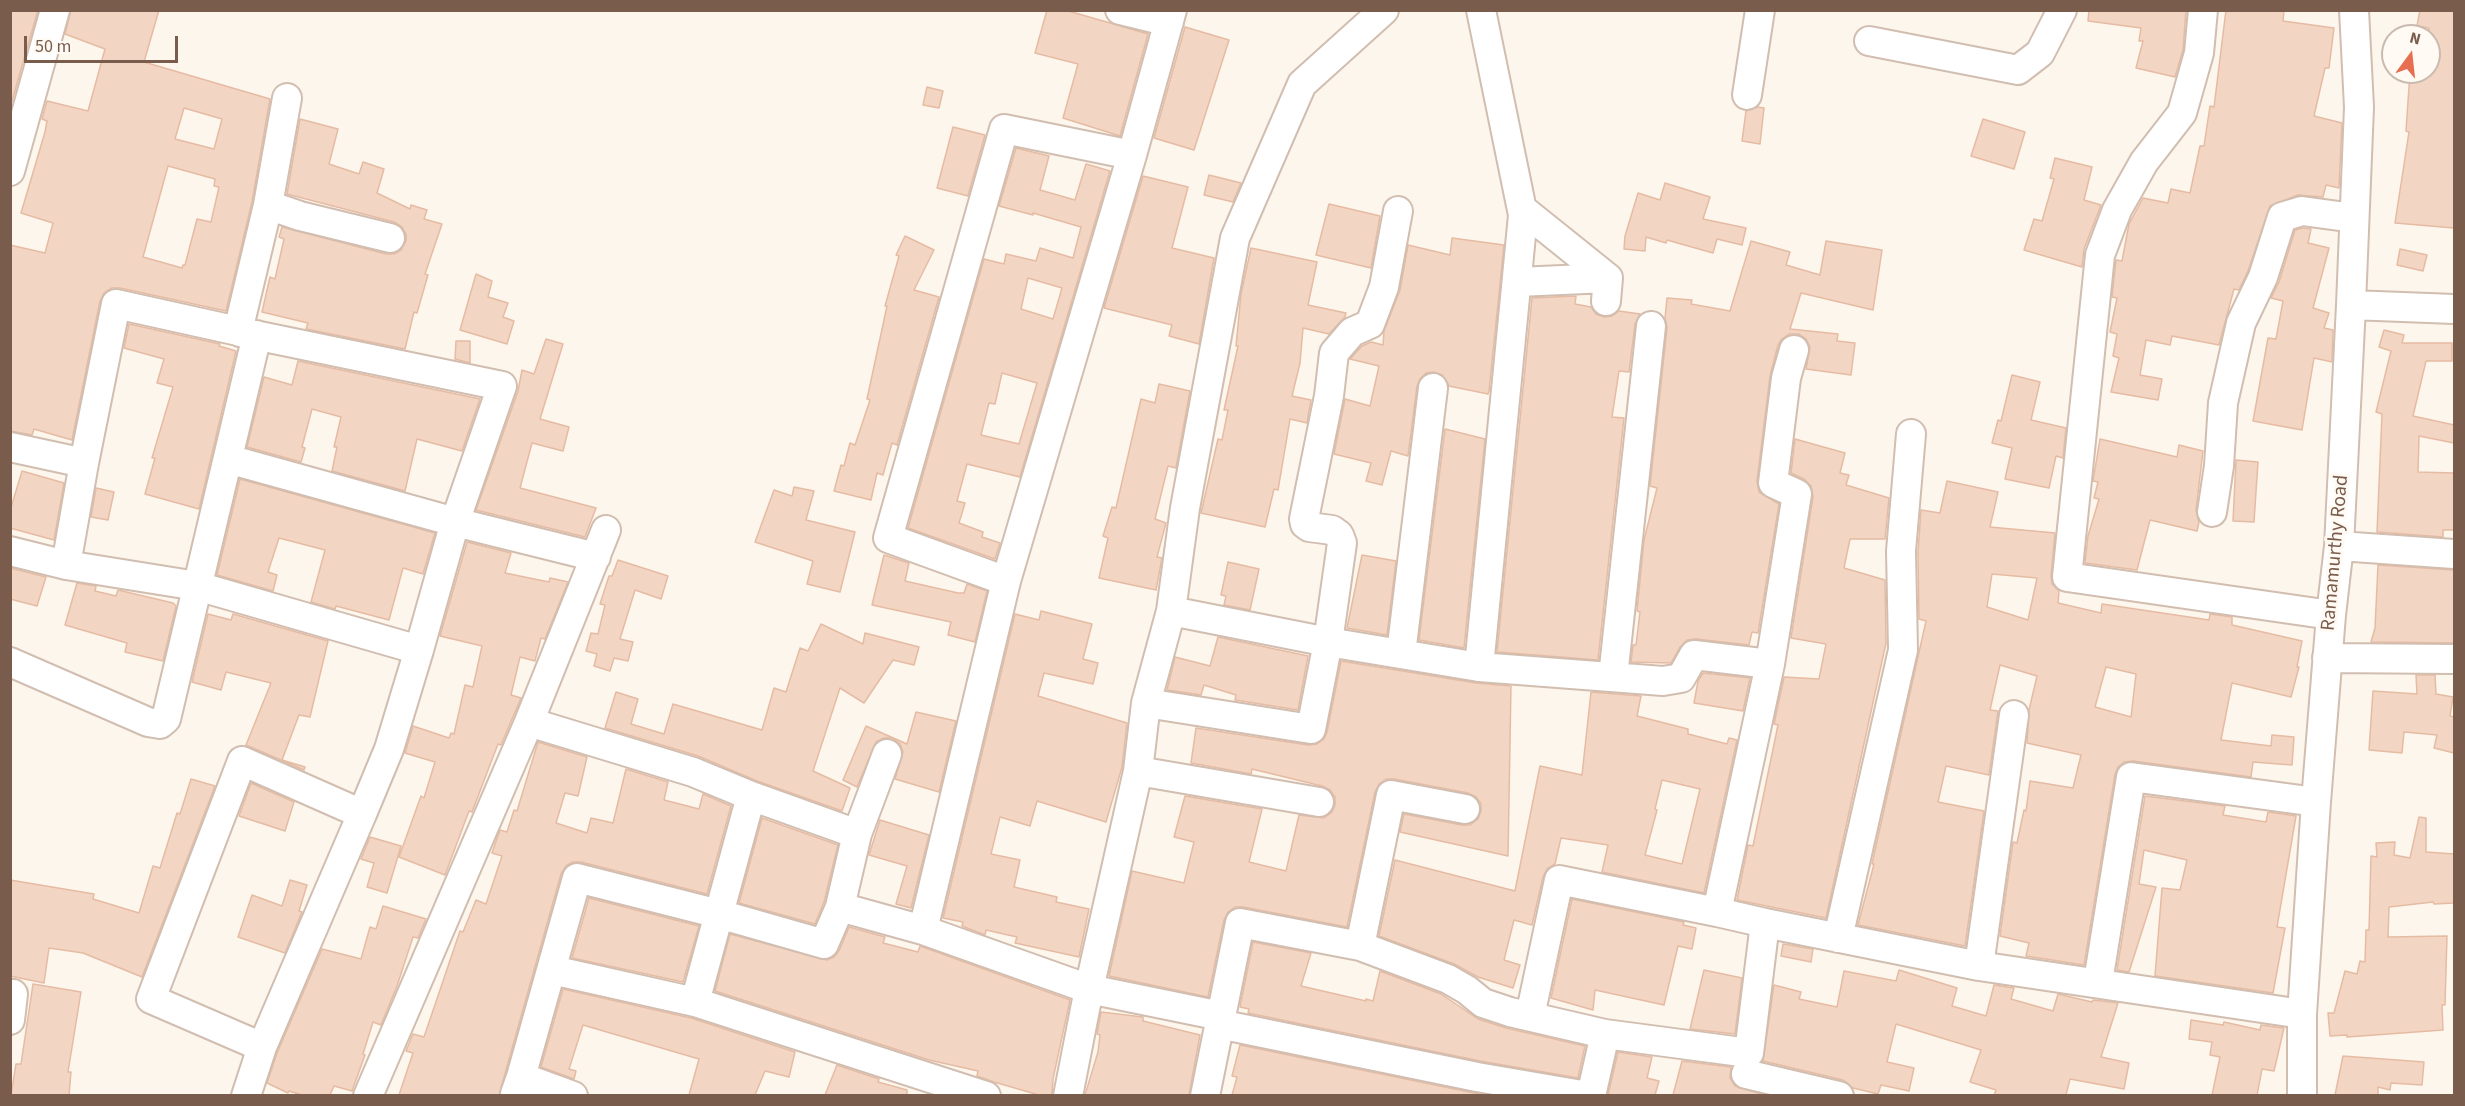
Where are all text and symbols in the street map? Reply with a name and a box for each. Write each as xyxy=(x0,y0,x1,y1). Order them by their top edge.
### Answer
scale bar xyxy=(27,24,182,62)
north arrow xyxy=(2381,24,2441,84)
text: N xyxy=(2407,27,2423,51)
text: 50 m xyxy=(35,34,71,59)
street label: Ramamurthy Road xyxy=(2317,474,2355,632)

